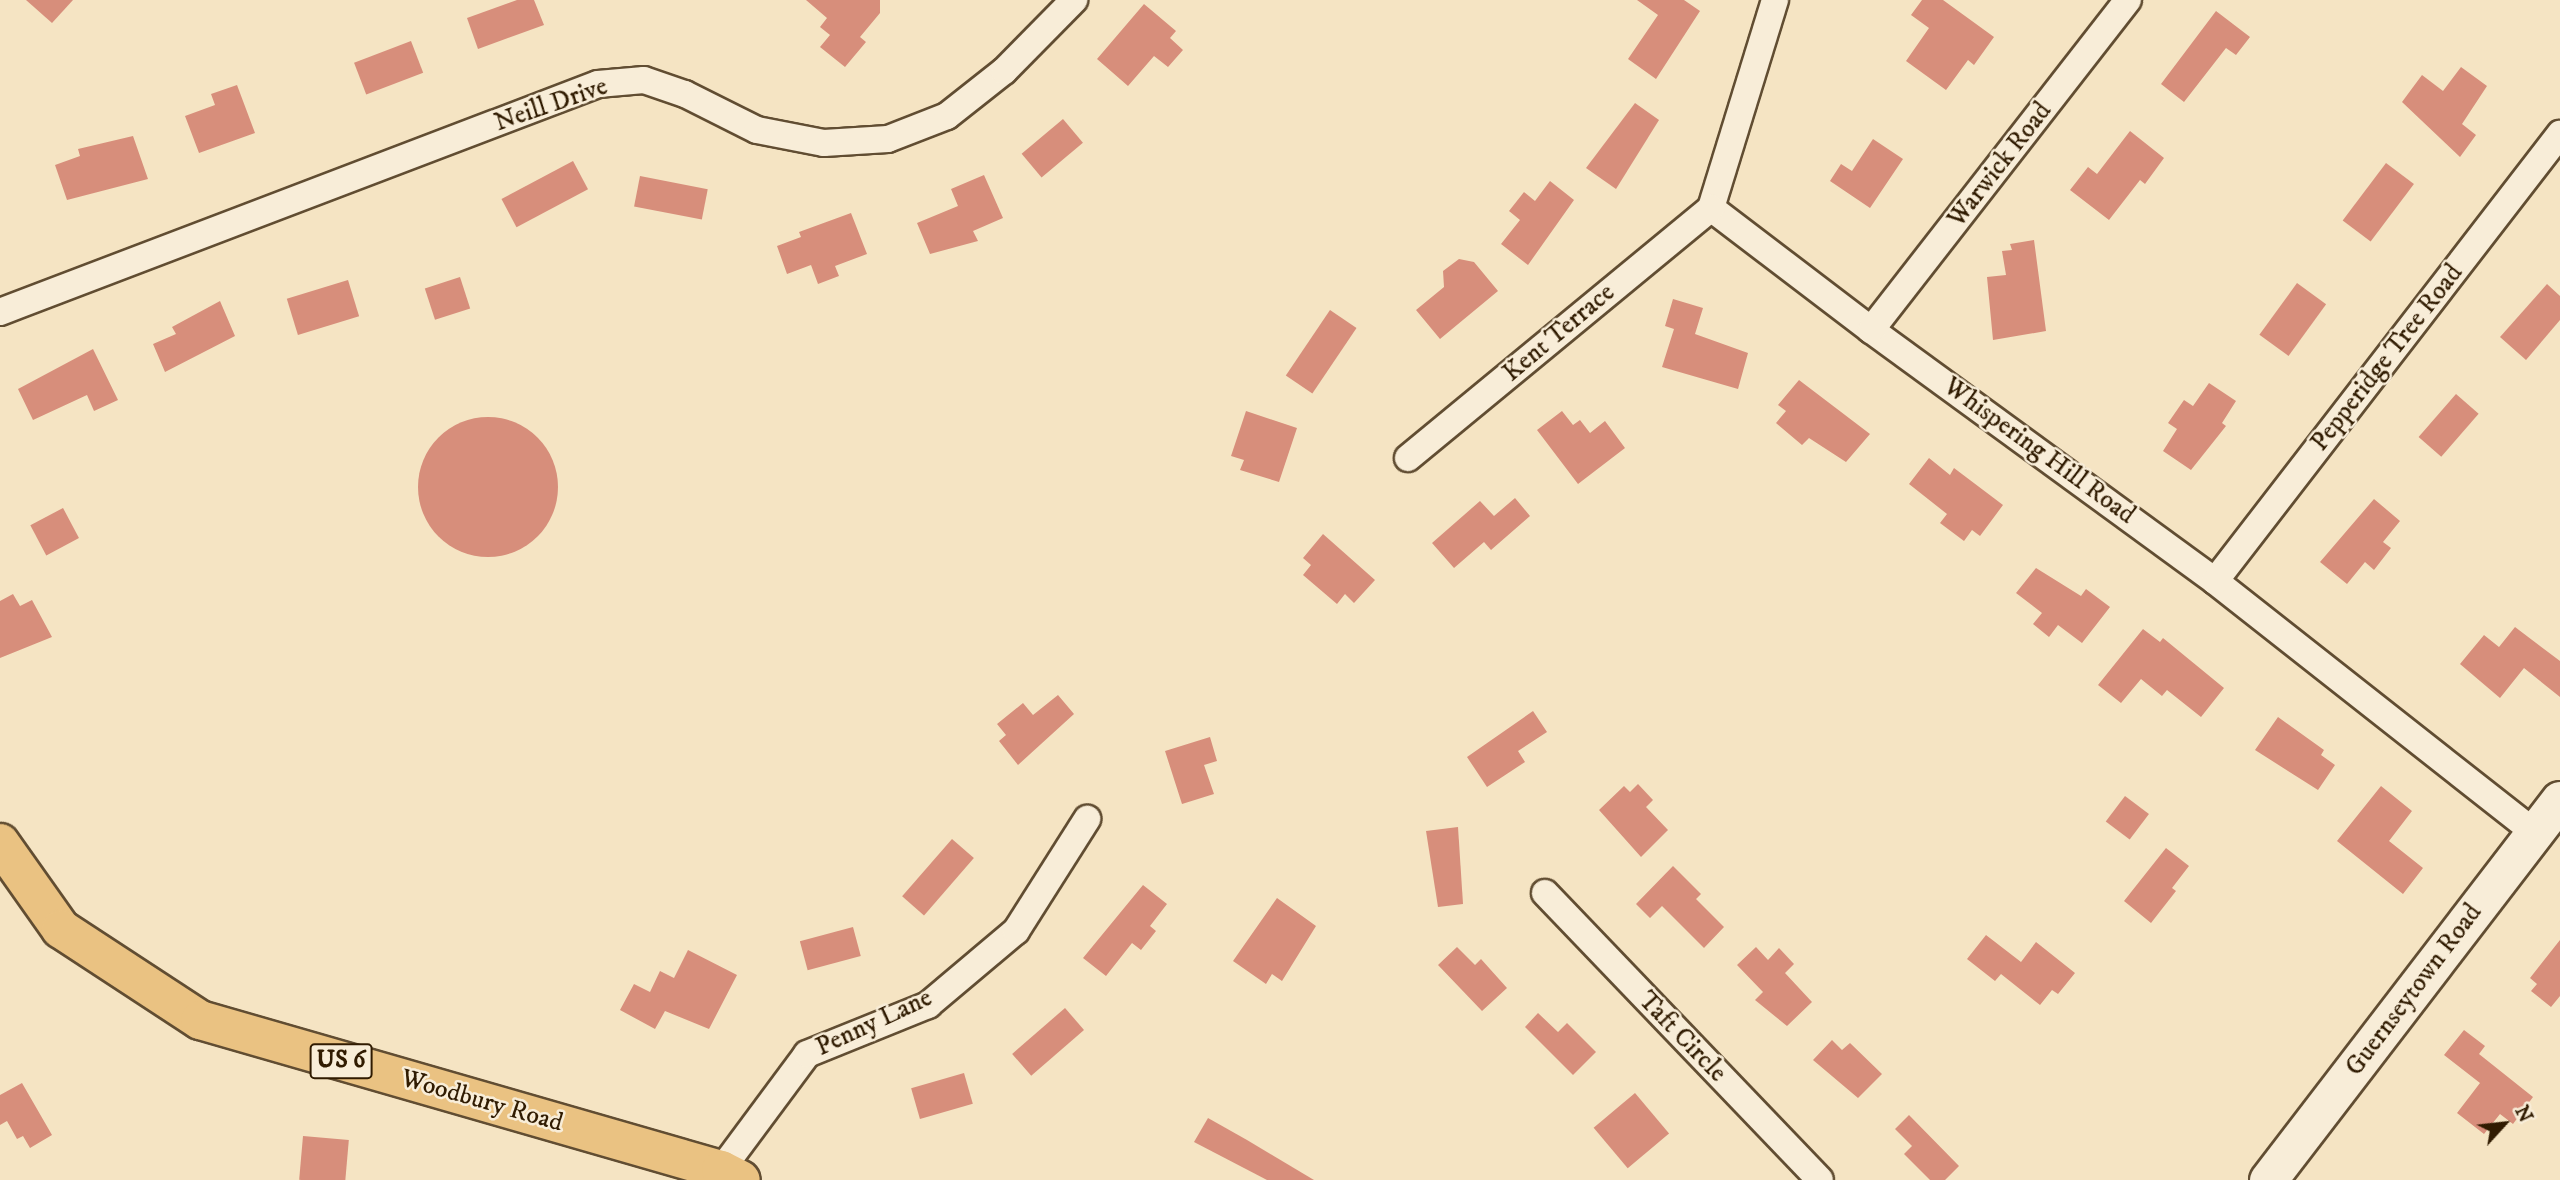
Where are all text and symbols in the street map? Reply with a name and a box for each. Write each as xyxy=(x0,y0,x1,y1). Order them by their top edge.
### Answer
street label: Neill Drive xyxy=(490,71,612,139)
street label: Warwick Road xyxy=(1942,96,2058,234)
street label: Pepperidge Tree Road xyxy=(2304,258,2470,458)
street label: Kent Terrace xyxy=(1497,277,1621,389)
street label: Whispering Hill Road xyxy=(1937,371,2141,531)
street label: Guernseytown Road xyxy=(2339,898,2489,1082)
street label: Penny Lane xyxy=(811,983,937,1063)
street label: Taft Circle xyxy=(1631,985,1733,1089)
road number: US 6 xyxy=(310,1041,372,1082)
street label: Woodbury Road xyxy=(397,1063,567,1139)
north arrow xyxy=(2469,1089,2539,1159)
text: N xyxy=(2509,1102,2537,1126)

